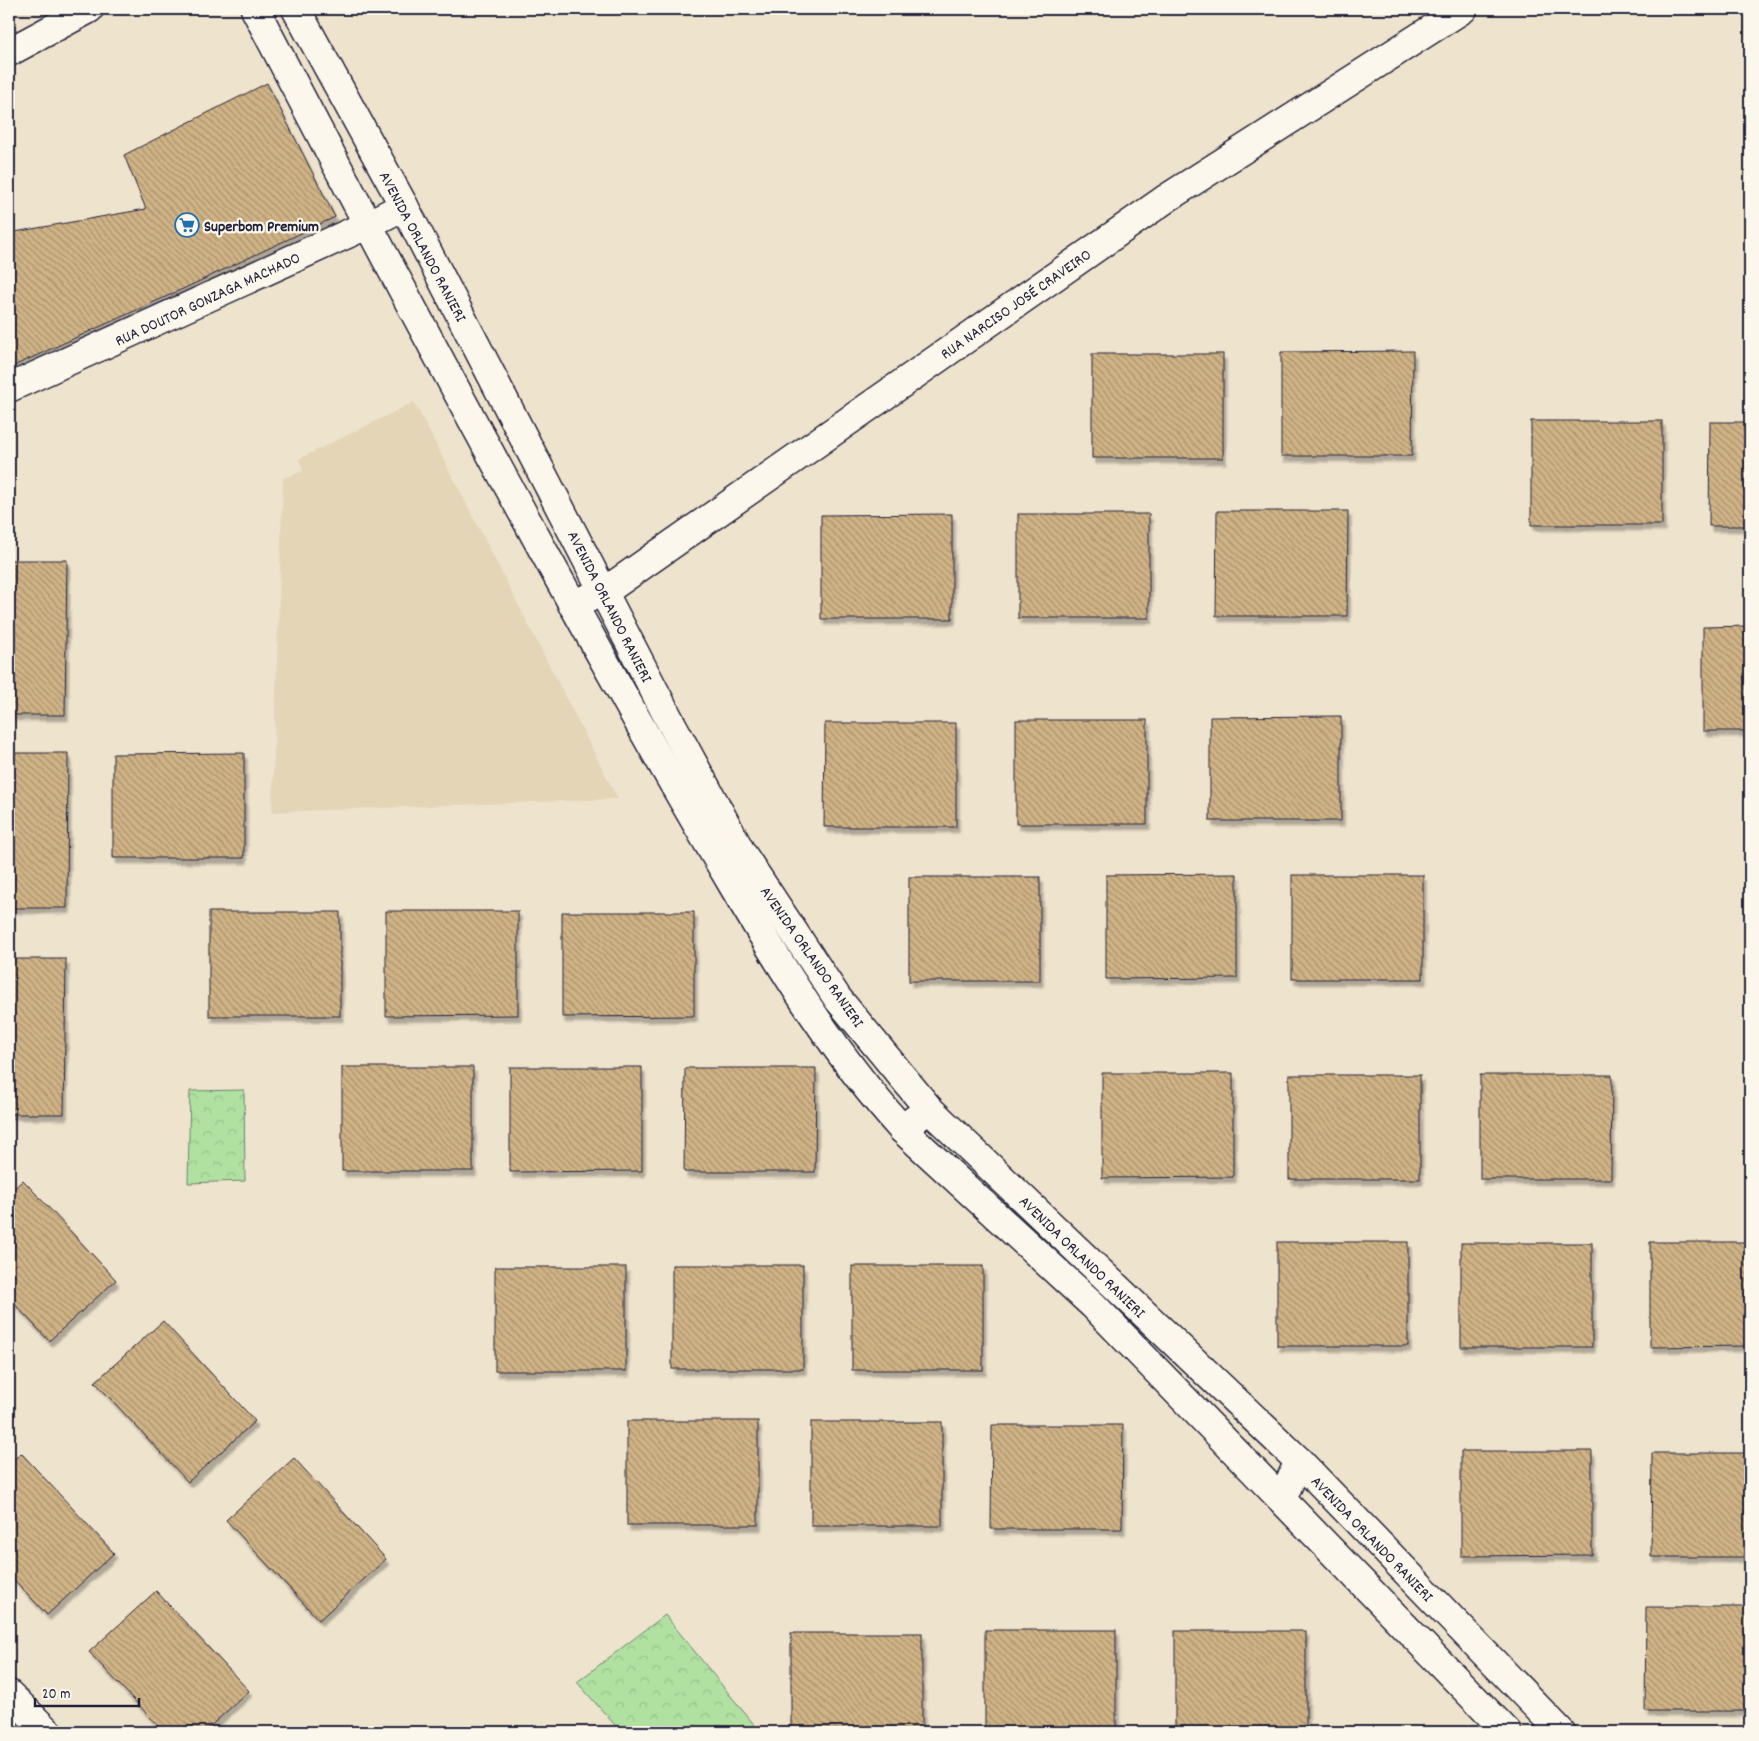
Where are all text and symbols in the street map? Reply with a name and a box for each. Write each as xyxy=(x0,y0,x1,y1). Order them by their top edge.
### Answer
street label: AVENIDA ORLANDO RANIERI xyxy=(372,168,471,327)
supermarket icon: Superbom Premium xyxy=(174,212,200,238)
place label: Superbom Premium xyxy=(204,216,319,239)
street label: RUA NARCISO JOSÉ CRAVEIRO xyxy=(936,244,1097,366)
street label: RUA DOUTOR GONZAGA MACHADO xyxy=(112,247,304,353)
street label: AVENIDA ORLANDO RANIERI xyxy=(560,527,657,687)
street label: AVENIDA ORLANDO RANIERI xyxy=(753,882,869,1033)
street label: AVENIDA ORLANDO RANIERI xyxy=(1013,1191,1150,1324)
street label: AVENIDA ORLANDO RANIERI xyxy=(1305,1471,1438,1608)
scale bar xyxy=(35,1676,139,1708)
text: 20 m xyxy=(42,1684,70,1706)

